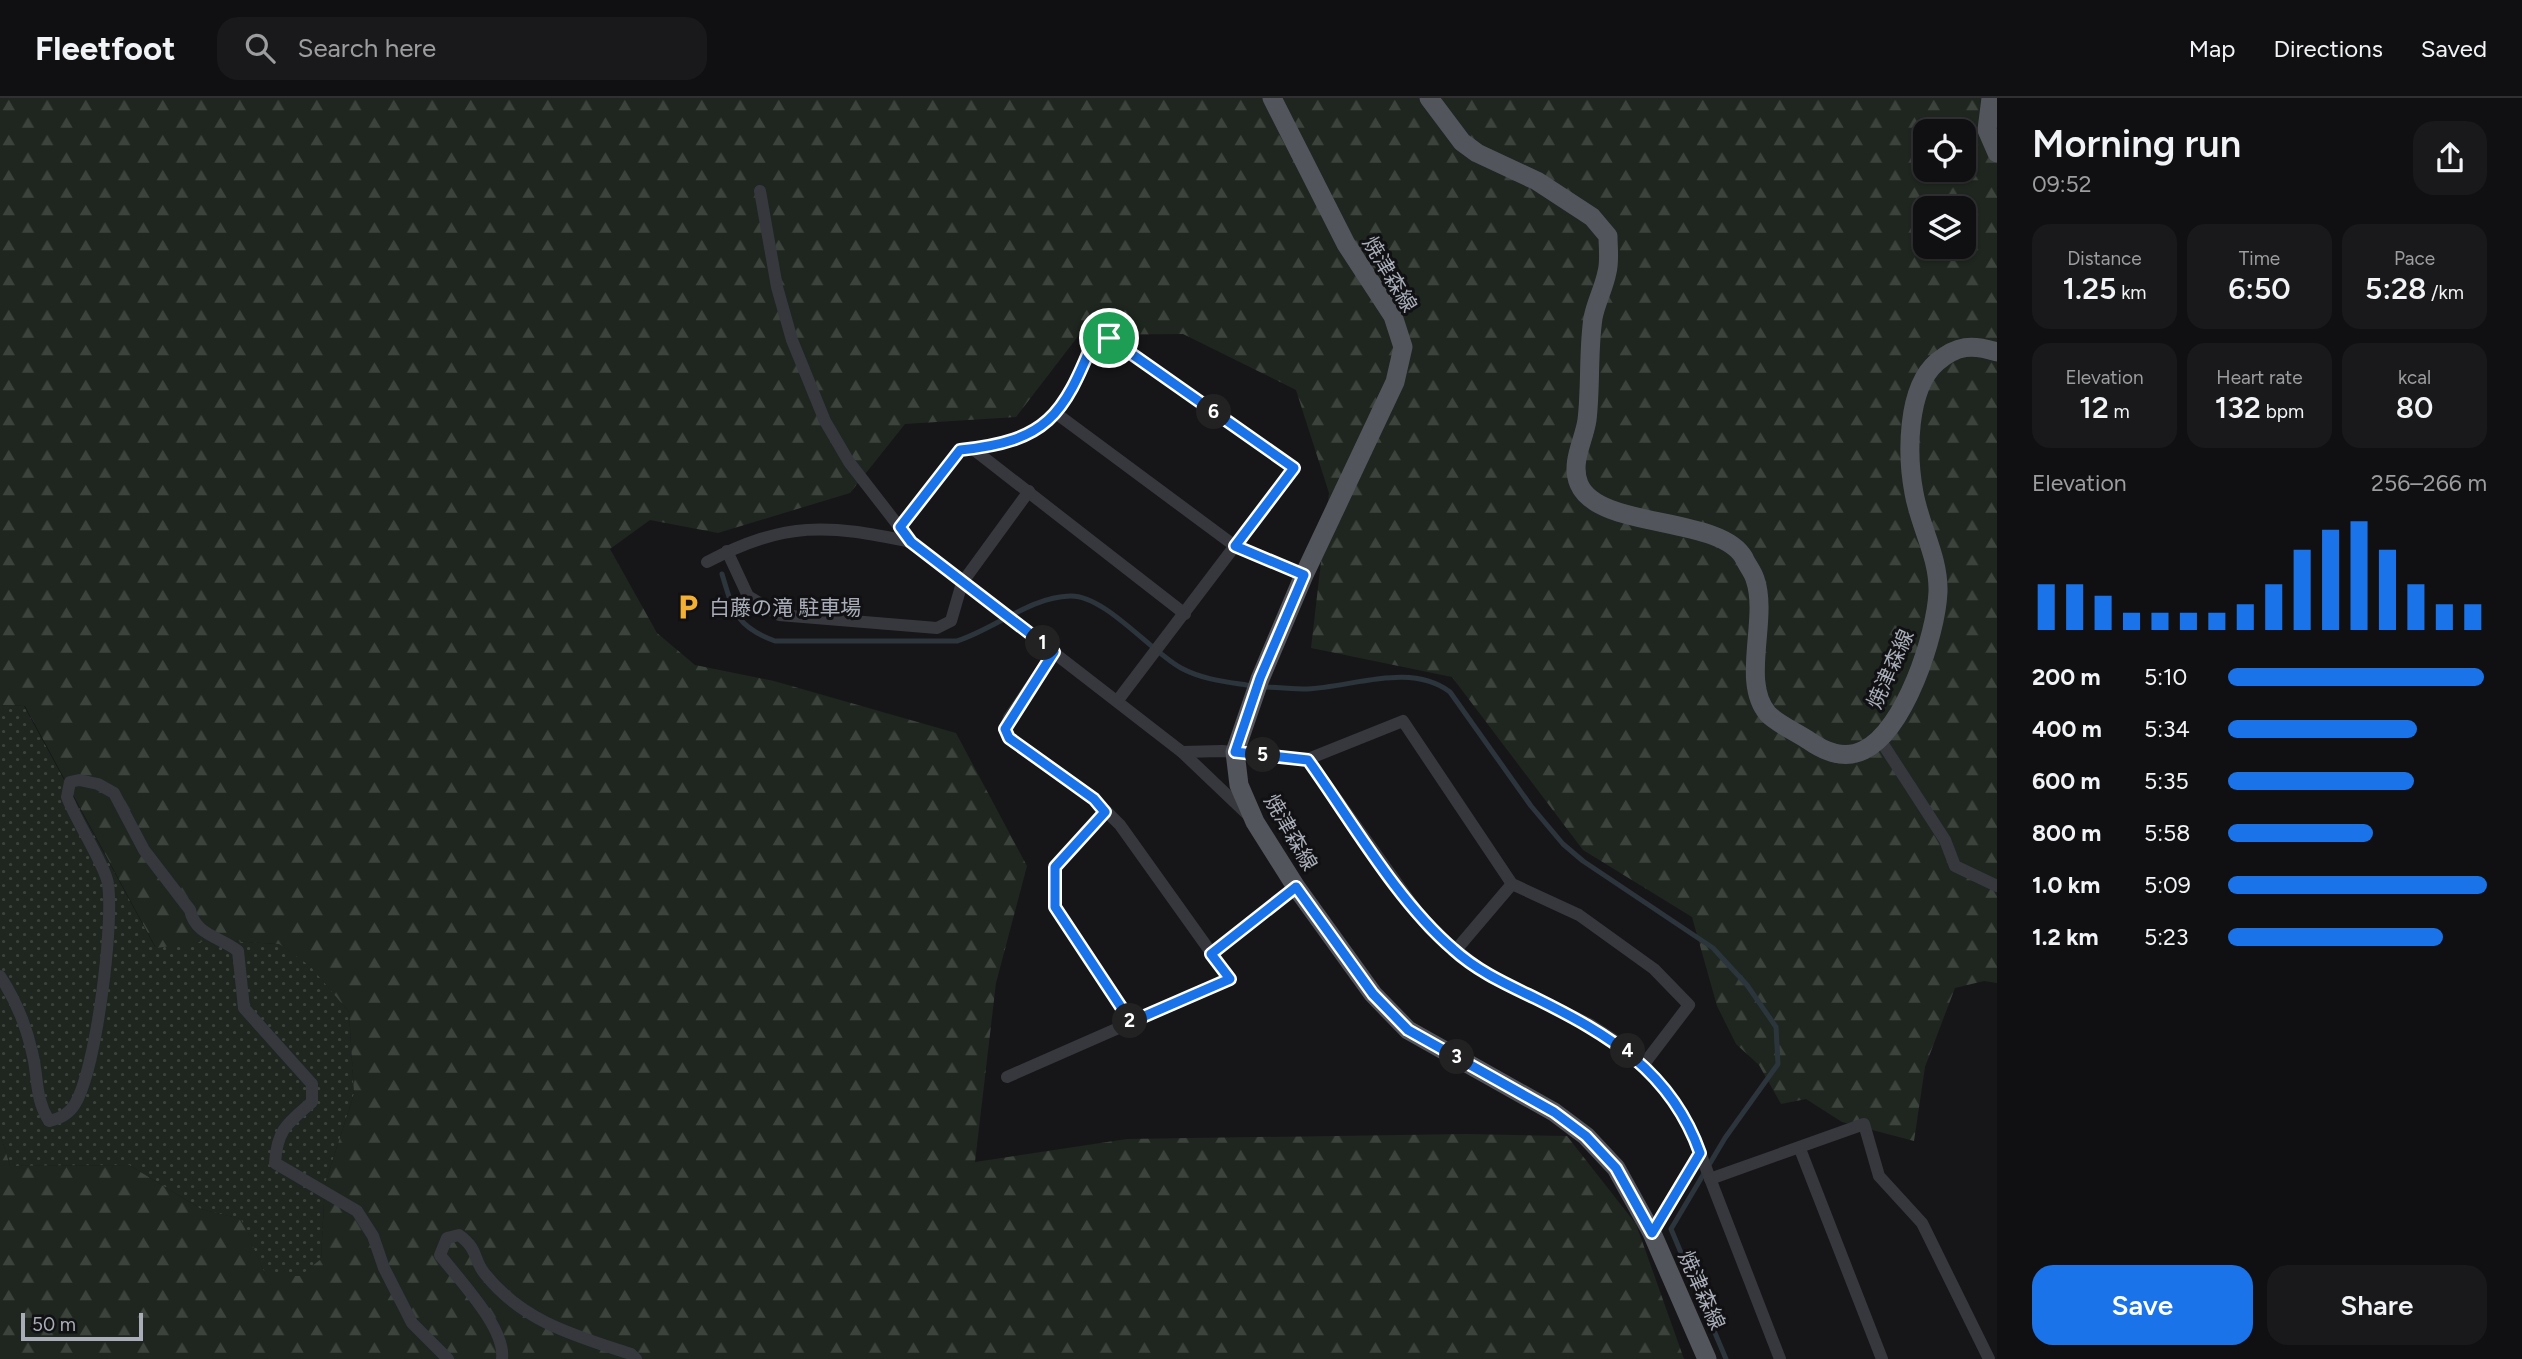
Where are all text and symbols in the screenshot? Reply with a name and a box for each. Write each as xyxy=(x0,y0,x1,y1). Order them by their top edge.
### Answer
search box xyxy=(217,17,707,80)
text: Fleetfoot xyxy=(35,29,175,68)
icon: search xyxy=(241,29,279,67)
text: Search here xyxy=(297,32,436,64)
text: Map xyxy=(2189,34,2235,63)
text: Directions xyxy=(2273,34,2383,63)
text: Saved xyxy=(2421,34,2487,63)
map controls xyxy=(1913,119,1976,259)
button: locate xyxy=(1913,119,1976,182)
text: Morning run xyxy=(2032,121,2241,167)
button: share xyxy=(2413,121,2487,195)
text: 09:52 xyxy=(2032,170,2092,198)
button: layers xyxy=(1913,196,1976,259)
street label: 焼津森線 xyxy=(1358,232,1422,316)
text: Distance xyxy=(2067,247,2142,270)
text: Time xyxy=(2239,247,2280,270)
text: Pace xyxy=(2394,247,2435,270)
text: 1.25 xyxy=(2062,270,2116,307)
text: 6:50 xyxy=(2228,270,2291,307)
text: 5:28 xyxy=(2365,270,2426,307)
text: km xyxy=(2116,281,2147,304)
text: /km xyxy=(2426,281,2464,304)
pin xyxy=(1079,308,1139,368)
icon: arrive xyxy=(1090,319,1128,357)
text: Elevation xyxy=(2065,366,2144,389)
text: Heart rate xyxy=(2216,366,2303,389)
text: kcal xyxy=(2398,366,2431,389)
text: 12 xyxy=(2079,389,2109,426)
text: 132 xyxy=(2215,389,2261,426)
text: 80 xyxy=(2396,389,2433,426)
pin: 6 xyxy=(1196,394,1232,430)
text: 6 xyxy=(1208,400,1219,423)
text: m xyxy=(2109,400,2130,423)
text: bpm xyxy=(2261,400,2304,423)
text: Elevation xyxy=(2032,469,2127,497)
text: 256–266 m xyxy=(2371,469,2487,497)
parking icon: 白藤の滝 駐車場 xyxy=(673,592,703,622)
place label: 白藤の滝 駐車場 xyxy=(709,595,861,620)
pin: 1 xyxy=(1026,626,1060,660)
street label: 焼津森線 xyxy=(1861,626,1919,712)
text: 1 xyxy=(1038,631,1047,654)
text: 200 m xyxy=(2032,663,2101,691)
text: 5:10 xyxy=(2144,663,2187,691)
text: 400 m xyxy=(2032,715,2102,743)
text: 5:34 xyxy=(2144,715,2190,743)
pin: 5 xyxy=(1246,738,1280,772)
text: 5 xyxy=(1257,743,1268,766)
text: 600 m xyxy=(2032,767,2101,795)
text: 5:35 xyxy=(2144,767,2189,795)
street label: 焼津森線 xyxy=(1259,789,1323,875)
text: 800 m xyxy=(2032,819,2101,847)
text: 5:58 xyxy=(2144,819,2190,847)
text: 1.0 km xyxy=(2032,871,2100,899)
text: 5:09 xyxy=(2144,871,2191,899)
text: 1.2 km xyxy=(2032,923,2099,951)
text: 5:23 xyxy=(2144,923,2188,951)
pin: 2 xyxy=(1112,1004,1148,1038)
text: 2 xyxy=(1124,1009,1135,1032)
pin: 4 xyxy=(1610,1034,1646,1068)
text: 4 xyxy=(1621,1039,1634,1062)
pin: 3 xyxy=(1440,1040,1474,1074)
text: 3 xyxy=(1451,1045,1462,1068)
street label: 焼津森線 xyxy=(1673,1247,1731,1333)
button: Save xyxy=(2032,1265,2253,1345)
button: Share xyxy=(2267,1265,2487,1345)
scale bar xyxy=(21,1310,144,1342)
text: 50 m xyxy=(32,1313,76,1336)

